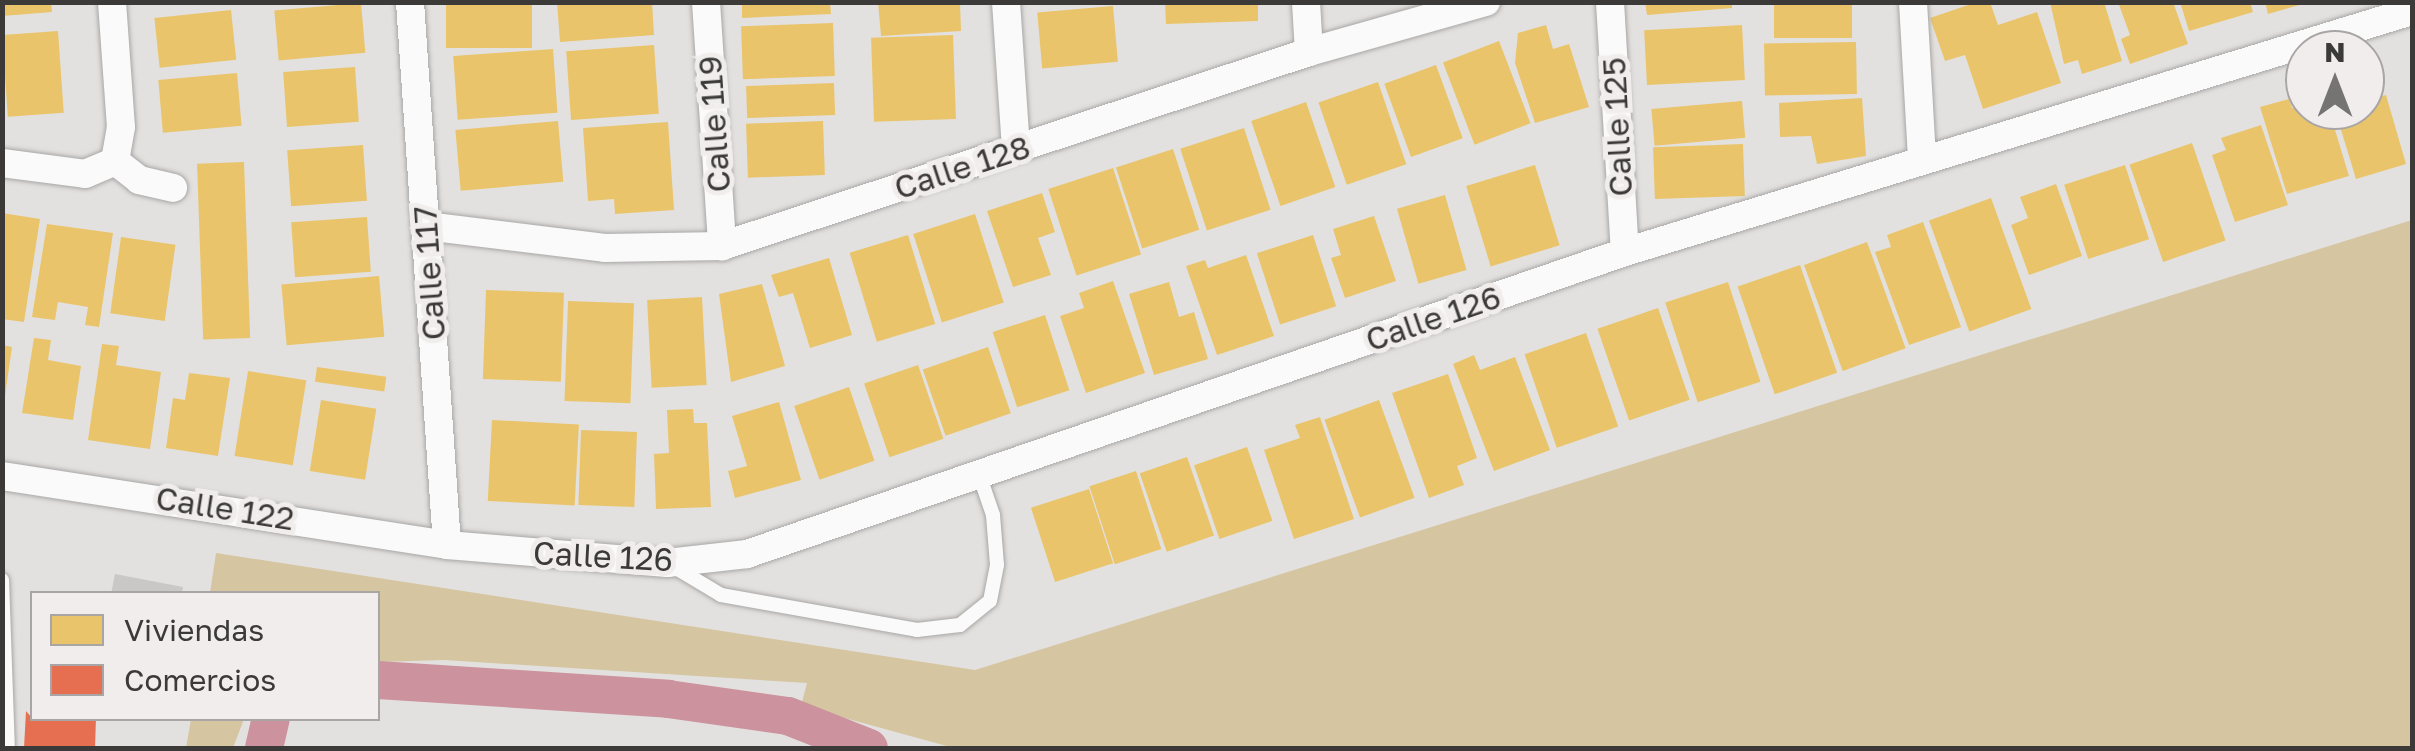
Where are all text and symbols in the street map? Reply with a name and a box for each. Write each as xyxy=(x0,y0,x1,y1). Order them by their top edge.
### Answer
north arrow xyxy=(2285,30,2385,130)
text: N xyxy=(2324,35,2346,68)
street label: Calle 119 xyxy=(690,54,738,194)
street label: Calle 125 xyxy=(1594,56,1640,198)
street label: Calle 128 xyxy=(889,127,1035,207)
street label: Calle 117 xyxy=(405,205,453,341)
street label: Calle 126 xyxy=(1361,277,1505,359)
street label: Calle 122 xyxy=(153,478,297,538)
street label: Calle 126 xyxy=(532,533,674,579)
legend xyxy=(30,591,380,721)
text: Viviendas xyxy=(124,612,264,648)
text: Comercios xyxy=(124,662,276,698)

